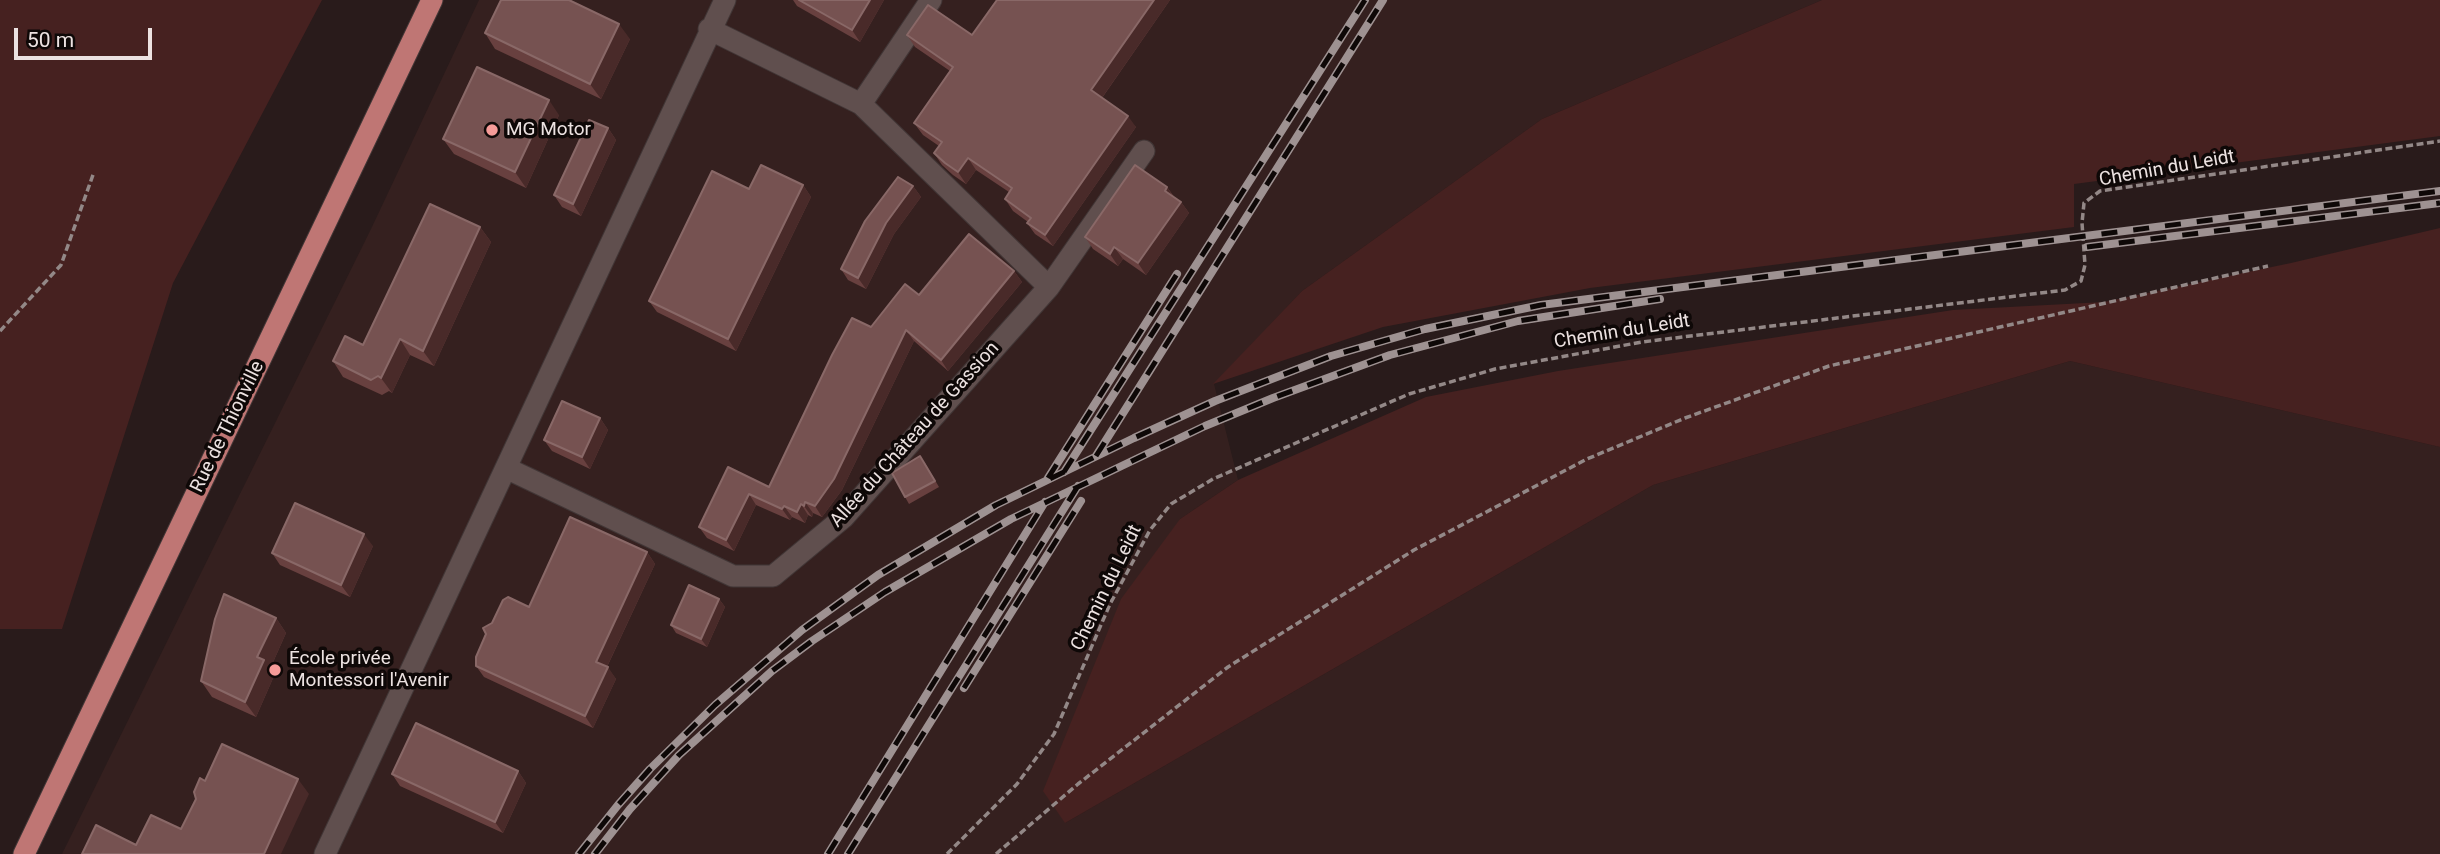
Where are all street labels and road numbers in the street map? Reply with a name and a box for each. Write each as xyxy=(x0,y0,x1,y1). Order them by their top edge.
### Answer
street label: Chemin du Leidt xyxy=(2097,146,2237,192)
street label: Chemin du Leidt xyxy=(1552,310,1692,354)
street label: Allée du Château de Gassion xyxy=(826,338,1004,532)
street label: Rue de Thionville xyxy=(186,358,270,496)
street label: Chemin du Leidt xyxy=(1067,521,1147,655)

